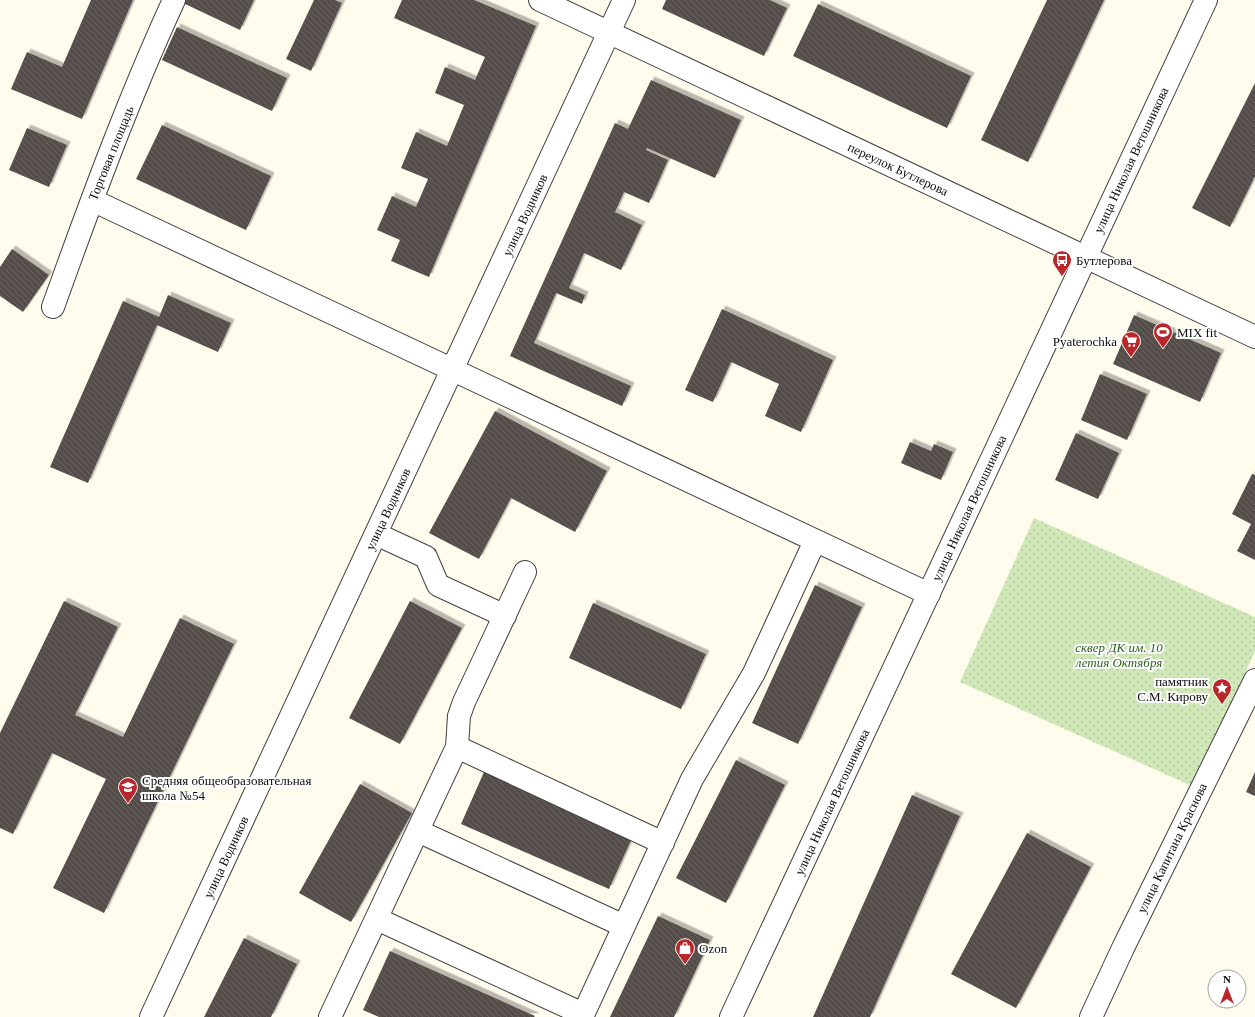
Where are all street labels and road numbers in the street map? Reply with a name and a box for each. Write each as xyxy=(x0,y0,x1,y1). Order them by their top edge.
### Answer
street label: улица Николая Ветошникова xyxy=(1091,84,1172,235)
street label: Торговая площадь xyxy=(85,103,137,203)
street label: переулок Бутлерова xyxy=(845,139,951,199)
street label: улица Водников xyxy=(499,172,551,258)
street label: улица Николая Ветошникова xyxy=(929,432,1010,583)
street label: улица Водников xyxy=(362,466,414,552)
street label: улица Николая Ветошникова xyxy=(792,726,873,877)
street label: улица Капитана Краснова xyxy=(1134,780,1210,915)
street label: улица Водников xyxy=(200,814,252,900)

